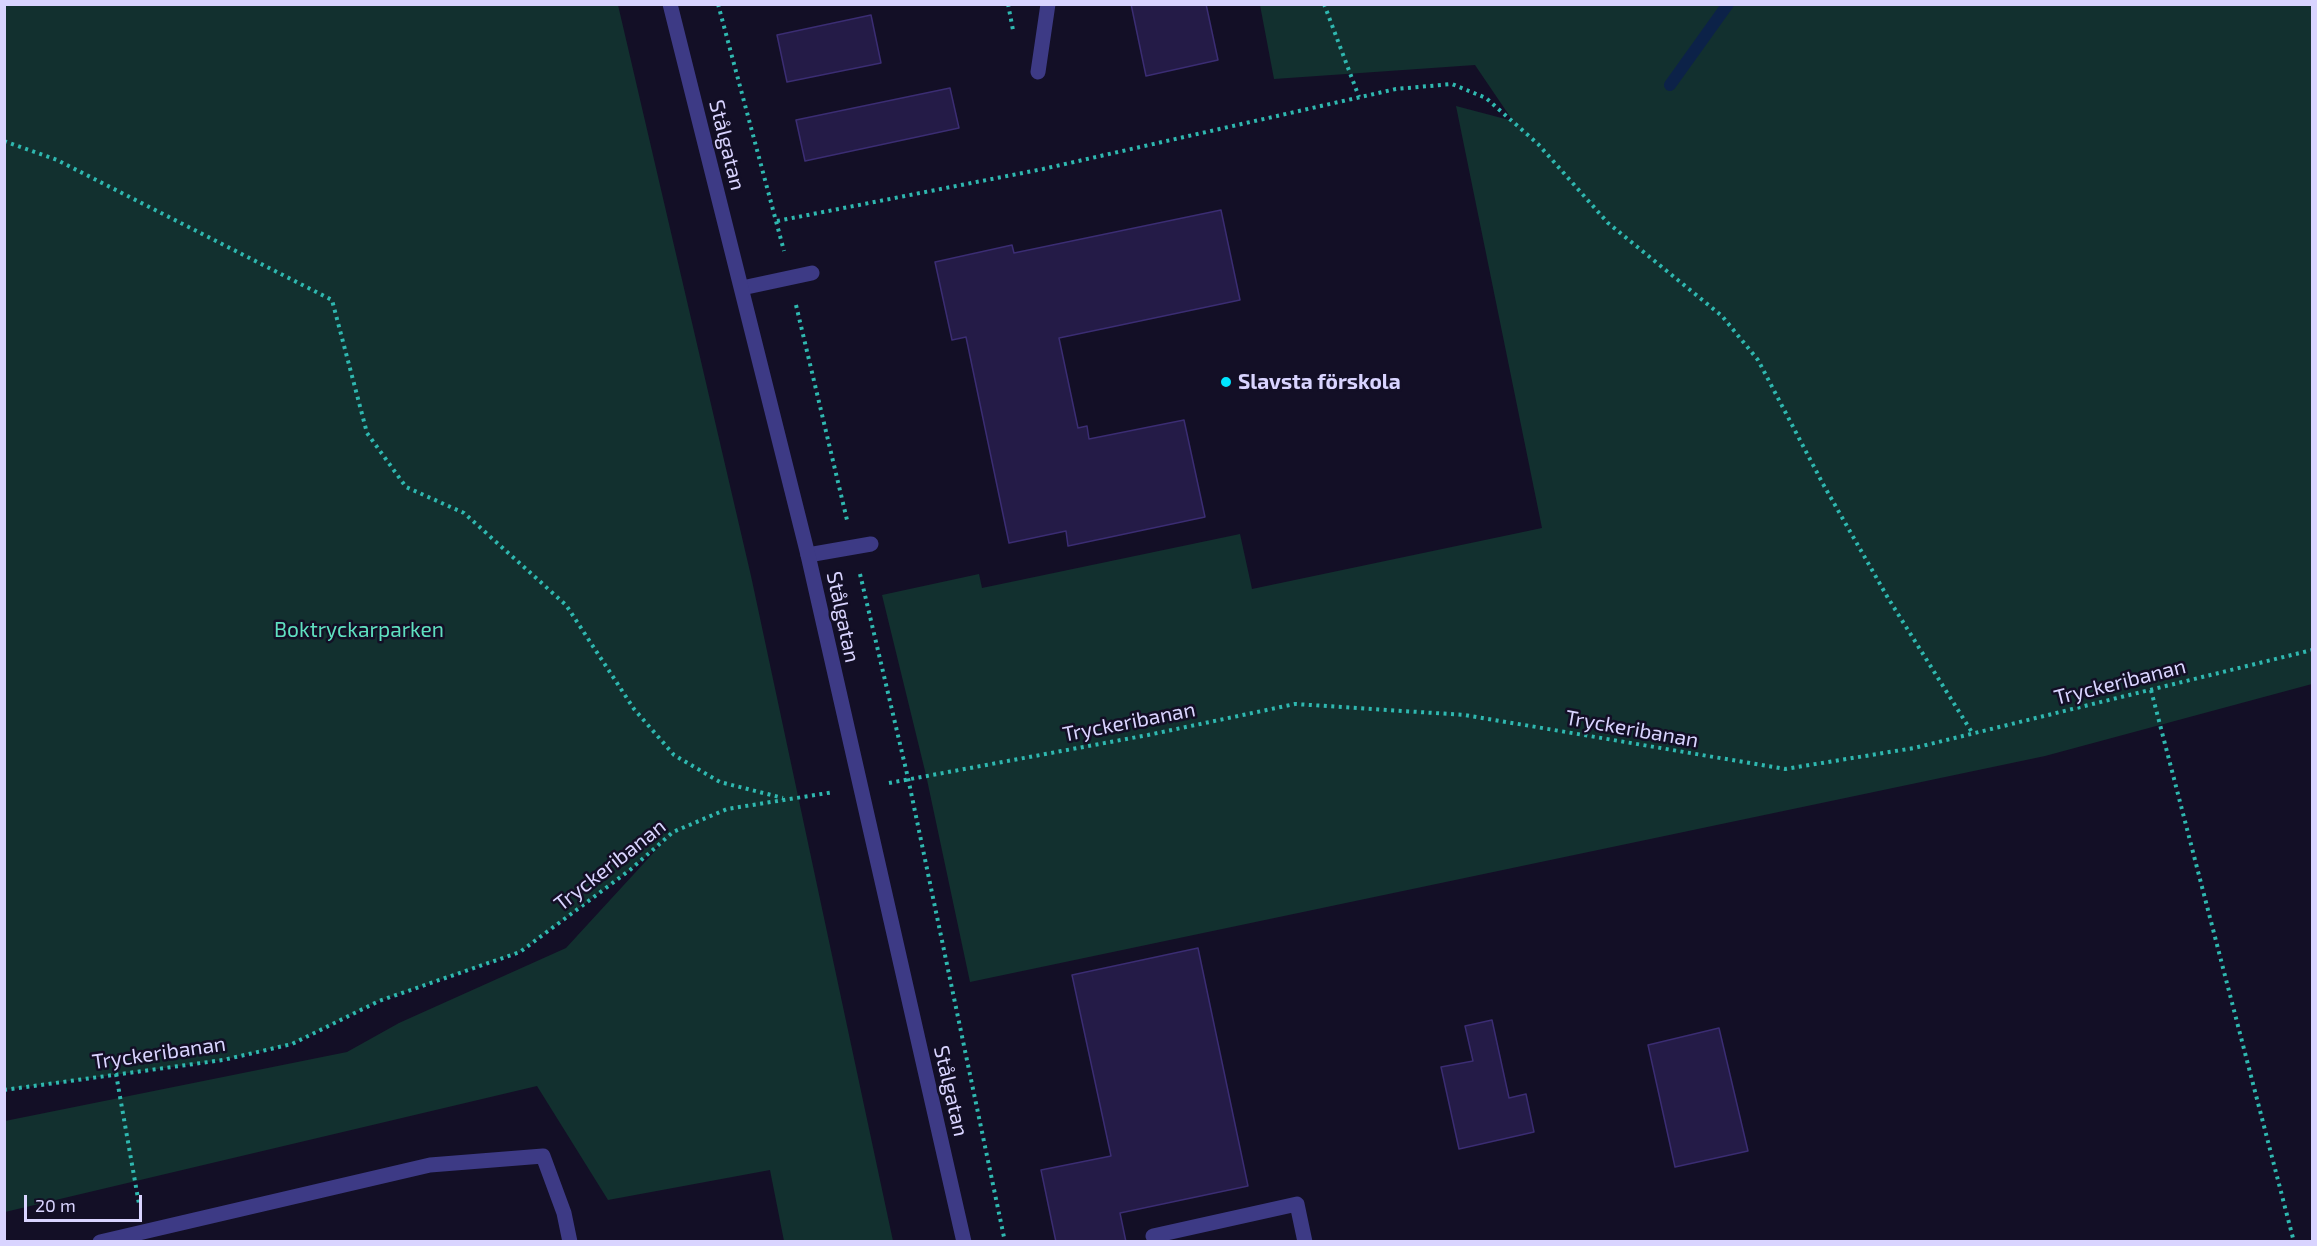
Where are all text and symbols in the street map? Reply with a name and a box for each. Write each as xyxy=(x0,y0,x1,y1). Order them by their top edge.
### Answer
street label: Stålgatan xyxy=(704,97,750,193)
place label: Slavsta förskola xyxy=(1238,369,1401,395)
marker: Slavsta förskola xyxy=(1219,375,1233,389)
street label: Stålgatan xyxy=(821,569,865,665)
park label: Boktryckarparken xyxy=(274,617,444,643)
street label: Tryckeribanan xyxy=(2052,653,2188,711)
street label: Tryckeribanan xyxy=(1061,697,1197,747)
street label: Tryckeribanan xyxy=(1564,705,1700,753)
street label: Tryckeribanan xyxy=(549,814,671,916)
street label: Tryckeribanan xyxy=(91,1031,227,1075)
street label: Stålgatan xyxy=(928,1043,974,1139)
scale bar xyxy=(27,1183,146,1221)
text: 20 m xyxy=(35,1194,76,1216)

